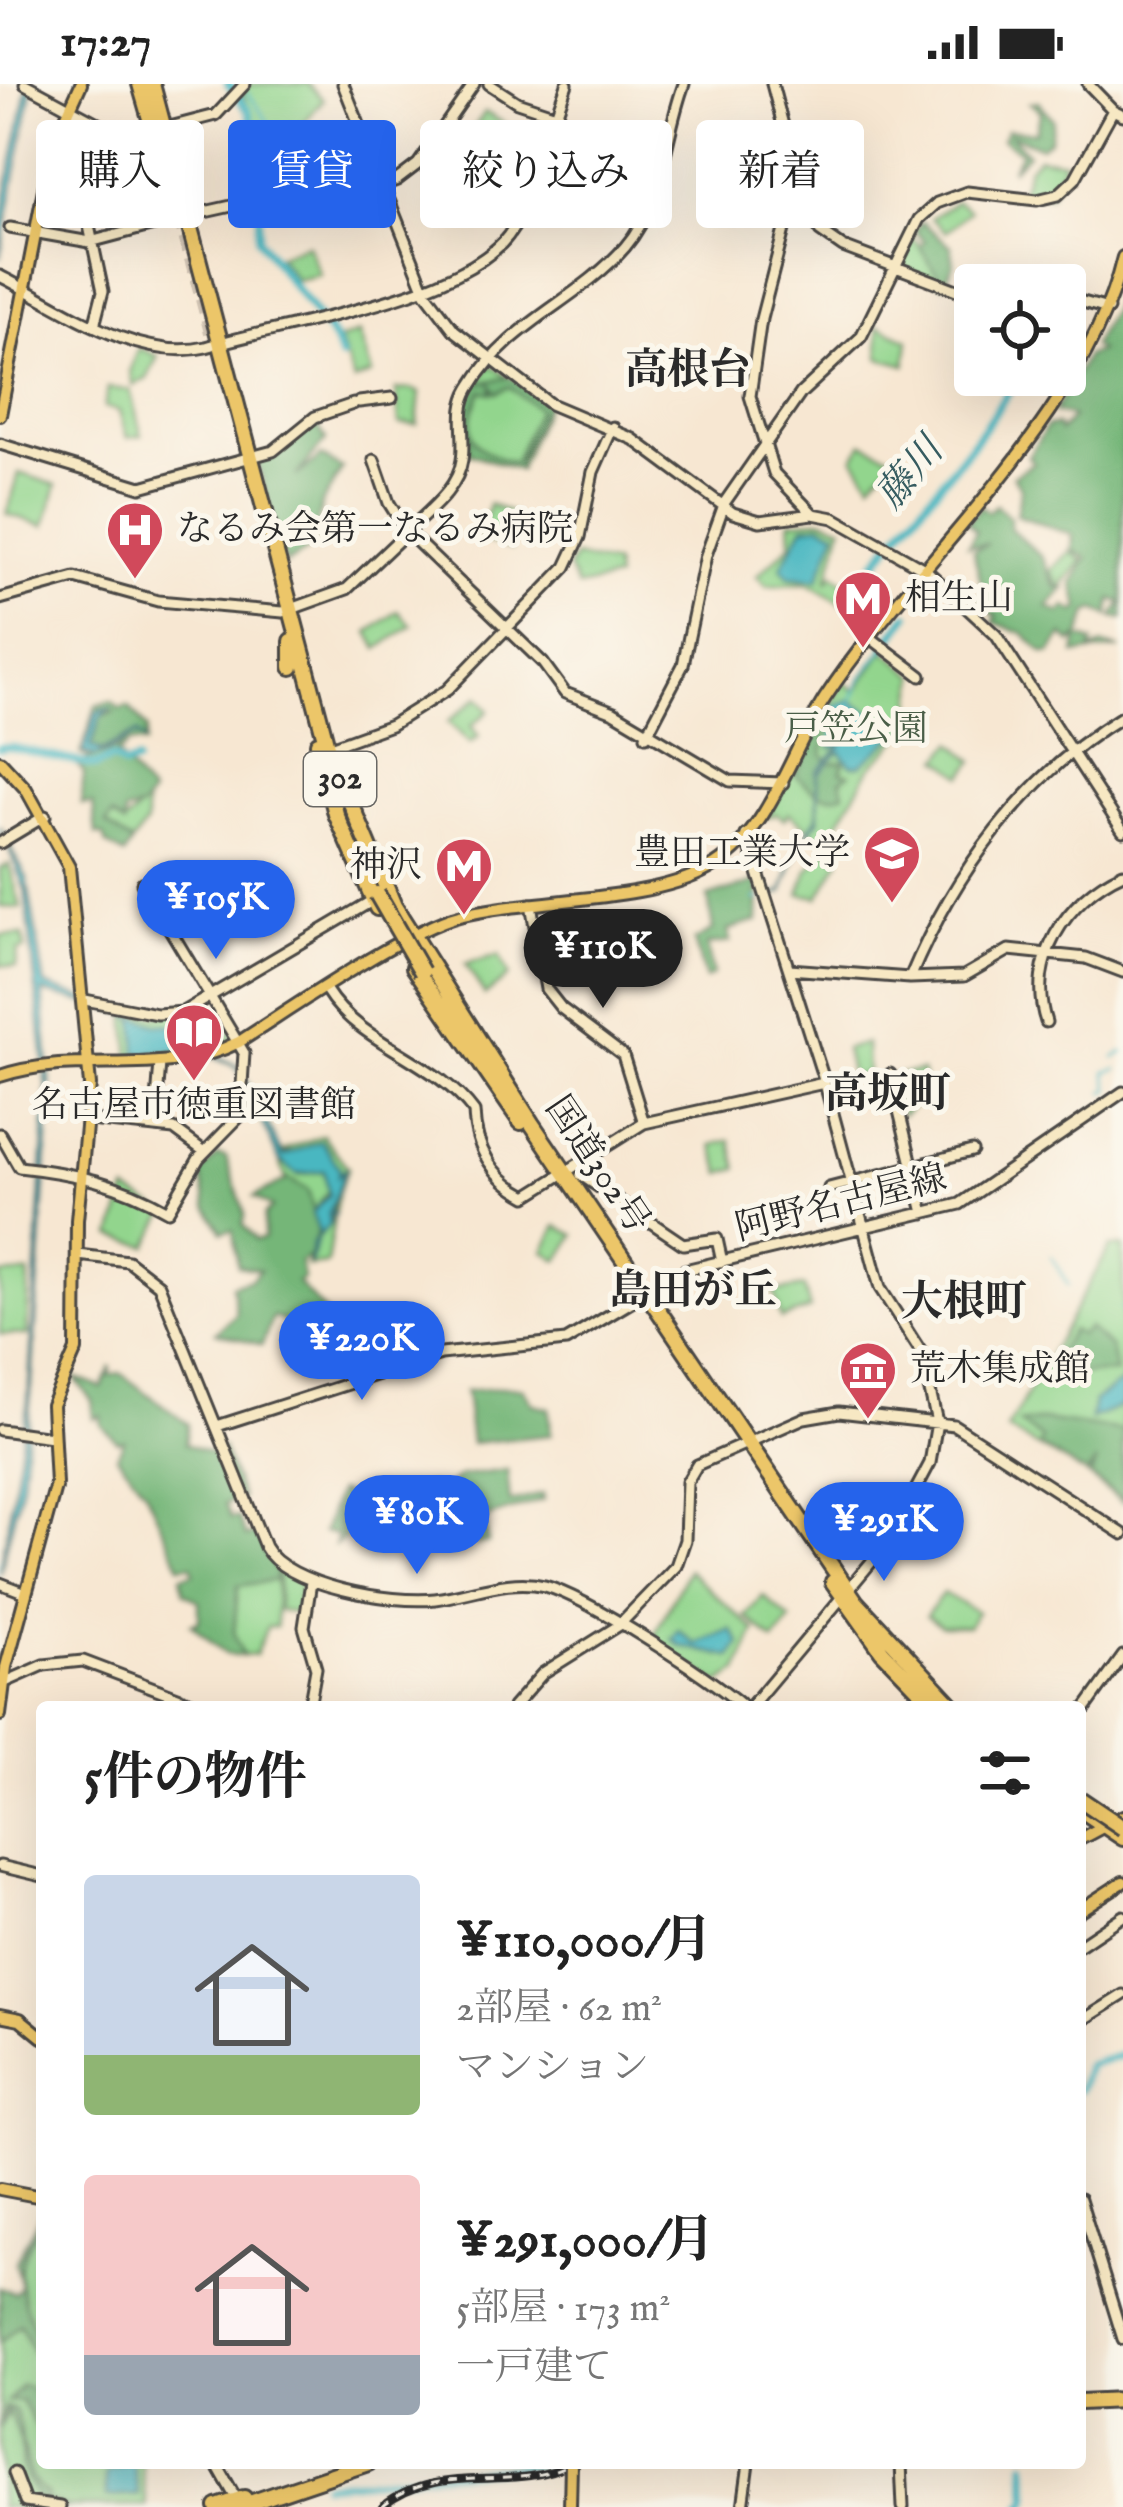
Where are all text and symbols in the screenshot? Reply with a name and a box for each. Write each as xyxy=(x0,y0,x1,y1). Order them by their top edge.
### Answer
text: 17:27 xyxy=(60,14,151,71)
chip: 購入 xyxy=(36,120,204,228)
chip: 賃貸 xyxy=(228,120,396,228)
chip: 絞り込み xyxy=(420,120,672,228)
chip: 新着 xyxy=(696,120,864,228)
map controls xyxy=(954,264,1086,396)
button: locate xyxy=(954,264,1086,396)
district label: 高根台 xyxy=(625,345,751,398)
water label: 藤川 xyxy=(867,425,957,520)
hospital icon: なるみ会第一なるみ病院 xyxy=(104,499,166,581)
place label: なるみ会第一なるみ病院 xyxy=(177,507,573,553)
metro station icon: 相生山 xyxy=(832,568,894,650)
place label: 相生山 xyxy=(905,576,1013,622)
park label: 戸笠公園 xyxy=(784,707,928,753)
road number: 302 xyxy=(304,752,376,806)
school or university icon: 豊田工業大学 xyxy=(861,823,923,905)
place label: 豊田工業大学 xyxy=(634,831,850,877)
metro station icon: 神沢 xyxy=(433,835,495,917)
place label: 神沢 xyxy=(350,843,422,889)
pin: ¥105K xyxy=(132,860,300,962)
text: ¥105K xyxy=(164,874,268,923)
pin: ¥110K xyxy=(519,909,687,1011)
text: ¥110K xyxy=(551,923,655,972)
library icon: 名古屋市徳重図書館 xyxy=(163,1001,225,1083)
district label: 高坂町 xyxy=(825,1069,951,1122)
place label: 名古屋市徳重図書館 xyxy=(32,1083,356,1129)
street label: 国道302号 xyxy=(534,1087,660,1243)
street label: 阿野名古屋線 xyxy=(731,1156,951,1252)
district label: 島田が丘 xyxy=(609,1266,777,1319)
district label: 大根町 xyxy=(901,1277,1027,1330)
pin: ¥220K xyxy=(278,1301,446,1403)
text: ¥220K xyxy=(306,1315,418,1364)
museum icon: 荒木集成館 xyxy=(837,1339,899,1421)
place label: 荒木集成館 xyxy=(910,1347,1090,1393)
pin: ¥80K xyxy=(346,1475,488,1577)
pin: ¥291K xyxy=(800,1482,968,1584)
text: ¥80K xyxy=(371,1489,463,1538)
text: ¥291K xyxy=(831,1496,937,1545)
icon: filters xyxy=(972,1740,1038,1806)
text: 5件の物件 xyxy=(84,1747,306,1812)
text: ¥110,000/月 xyxy=(456,1910,713,1975)
icon: home xyxy=(180,1923,324,2067)
text: 2部屋 · 62 m² xyxy=(456,1985,662,2034)
text: マンション xyxy=(456,2044,649,2093)
text: ¥291,000/月 xyxy=(456,2210,715,2275)
icon: home xyxy=(180,2223,324,2367)
text: 5部屋 · 173 m² xyxy=(456,2285,671,2334)
text: 一戸建て xyxy=(456,2344,612,2393)

